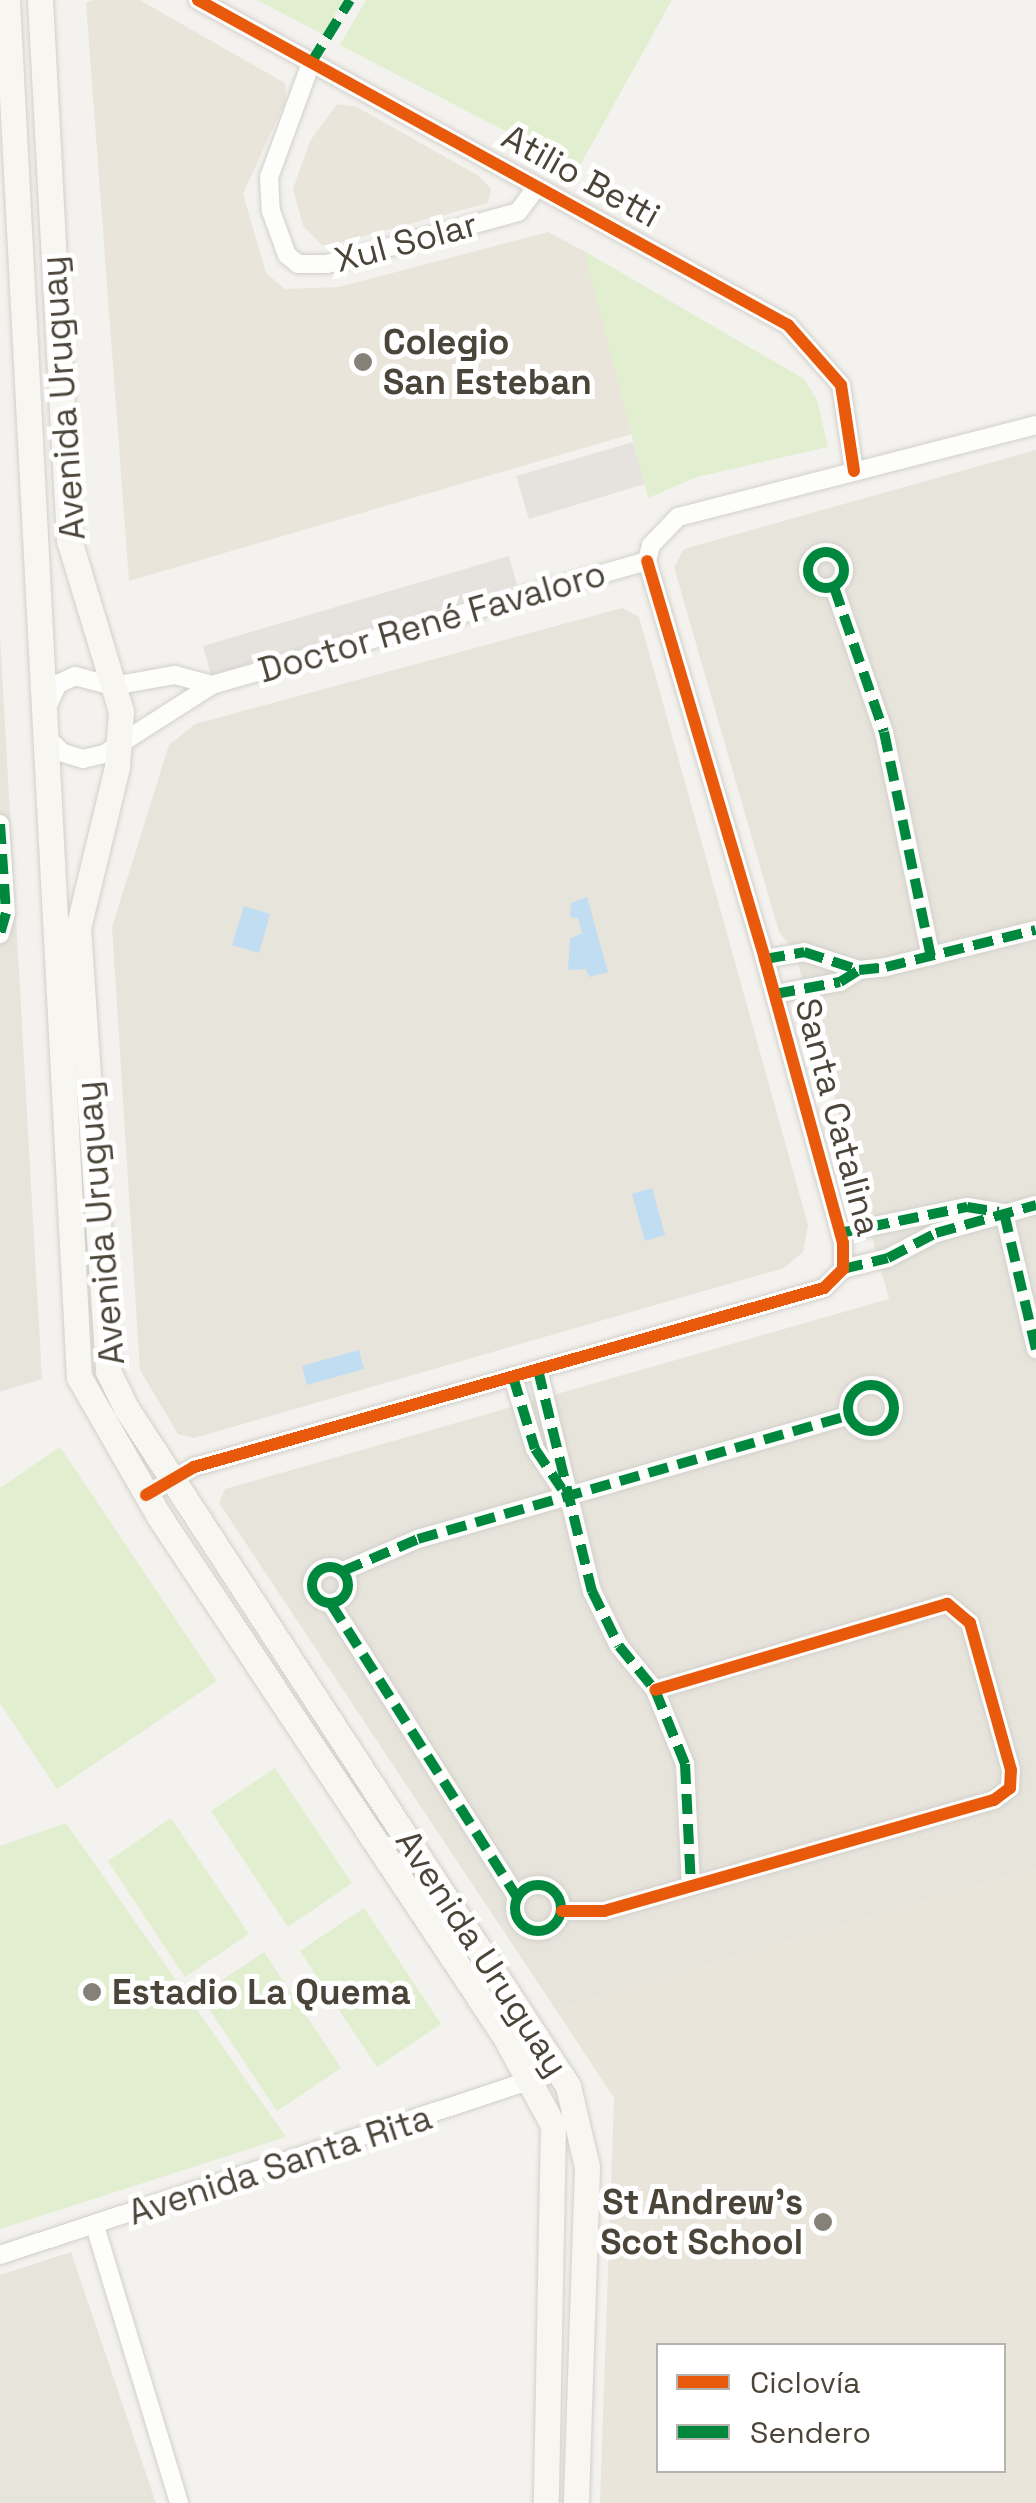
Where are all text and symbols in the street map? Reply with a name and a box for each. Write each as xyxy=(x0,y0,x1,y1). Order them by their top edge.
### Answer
street label: Atilio Betti xyxy=(495,116,667,236)
street label: Xul Solar xyxy=(330,203,482,281)
street label: Avenida Uruguay xyxy=(32,254,94,542)
place label: Colegio San Esteban xyxy=(383,321,592,403)
marker: Colegio San Esteban xyxy=(352,351,374,373)
street label: Doctor René Favaloro xyxy=(254,552,610,692)
street label: Santa Catalina xyxy=(786,994,890,1240)
street label: Avenida Uruguay xyxy=(67,1079,133,1367)
street label: Avenida Uruguay xyxy=(387,1822,577,2084)
place label: Estadio La Quema xyxy=(112,1971,411,2013)
marker: Estadio La Quema xyxy=(81,1981,103,2003)
street label: Avenida Santa Rita xyxy=(123,2096,437,2234)
place label: St Andrew's Scot School xyxy=(600,2181,803,2263)
marker: St Andrew's Scot School xyxy=(812,2211,834,2233)
legend xyxy=(656,2343,1006,2473)
text: Ciclovía xyxy=(750,2363,861,2402)
text: Sendero xyxy=(750,2413,871,2452)

